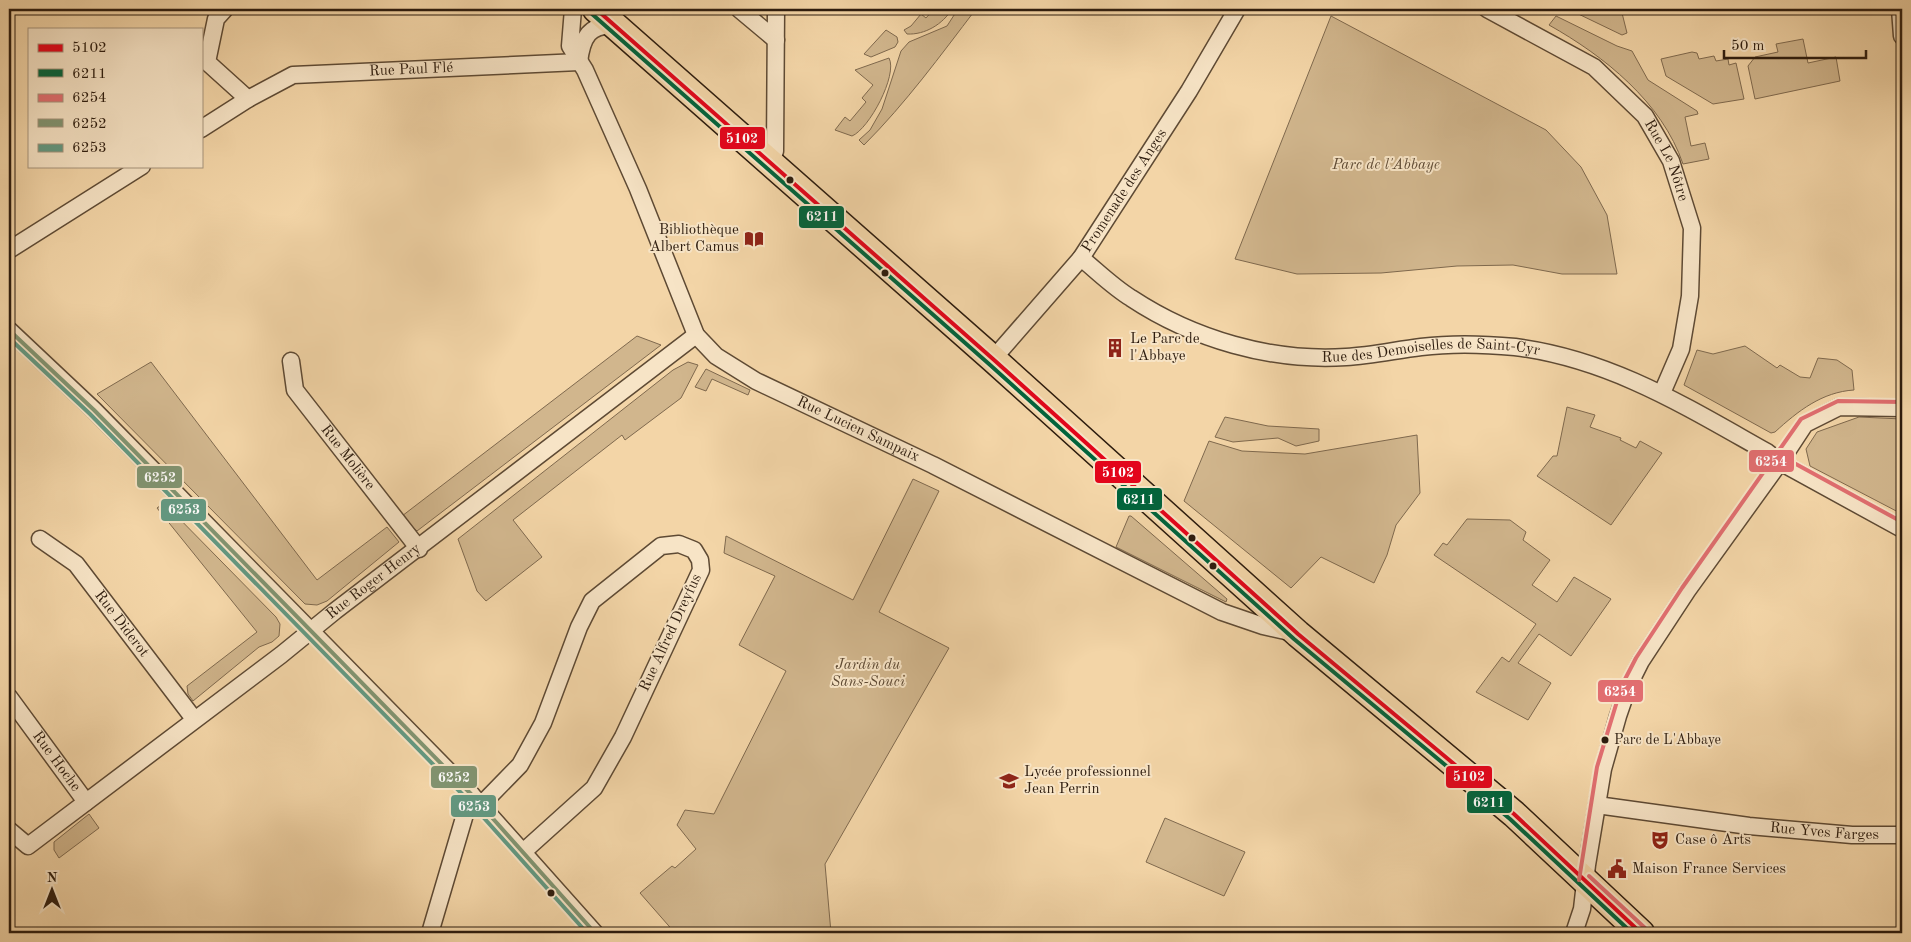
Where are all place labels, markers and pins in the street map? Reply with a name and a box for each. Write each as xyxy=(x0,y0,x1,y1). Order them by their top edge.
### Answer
unlabelled marker xyxy=(785,175,795,185)
place label: Bibliothèque Albert Camus xyxy=(649,223,739,255)
library icon: Bibliothèque Albert Camus xyxy=(743,228,765,250)
unlabelled marker xyxy=(880,268,890,278)
place label: Le Parc de l'Abbaye xyxy=(1130,332,1200,364)
building icon: Le Parc de l'Abbaye xyxy=(1104,337,1126,359)
unlabelled marker xyxy=(1187,533,1197,543)
unlabelled marker xyxy=(1208,561,1218,571)
place label: Parc de L'Abbaye xyxy=(1614,733,1721,747)
marker: Parc de L'Abbaye xyxy=(1600,735,1610,745)
place label: Lycée professionnel Jean Perrin xyxy=(1024,765,1151,797)
school or university icon: Lycée professionnel Jean Perrin xyxy=(998,770,1020,792)
theatre icon: Case ô Arts xyxy=(1649,829,1671,851)
place label: Case ô Arts xyxy=(1675,833,1751,848)
public building icon: Maison France Services xyxy=(1606,858,1628,880)
place label: Maison France Services xyxy=(1632,862,1786,877)
unlabelled marker xyxy=(546,888,556,898)

